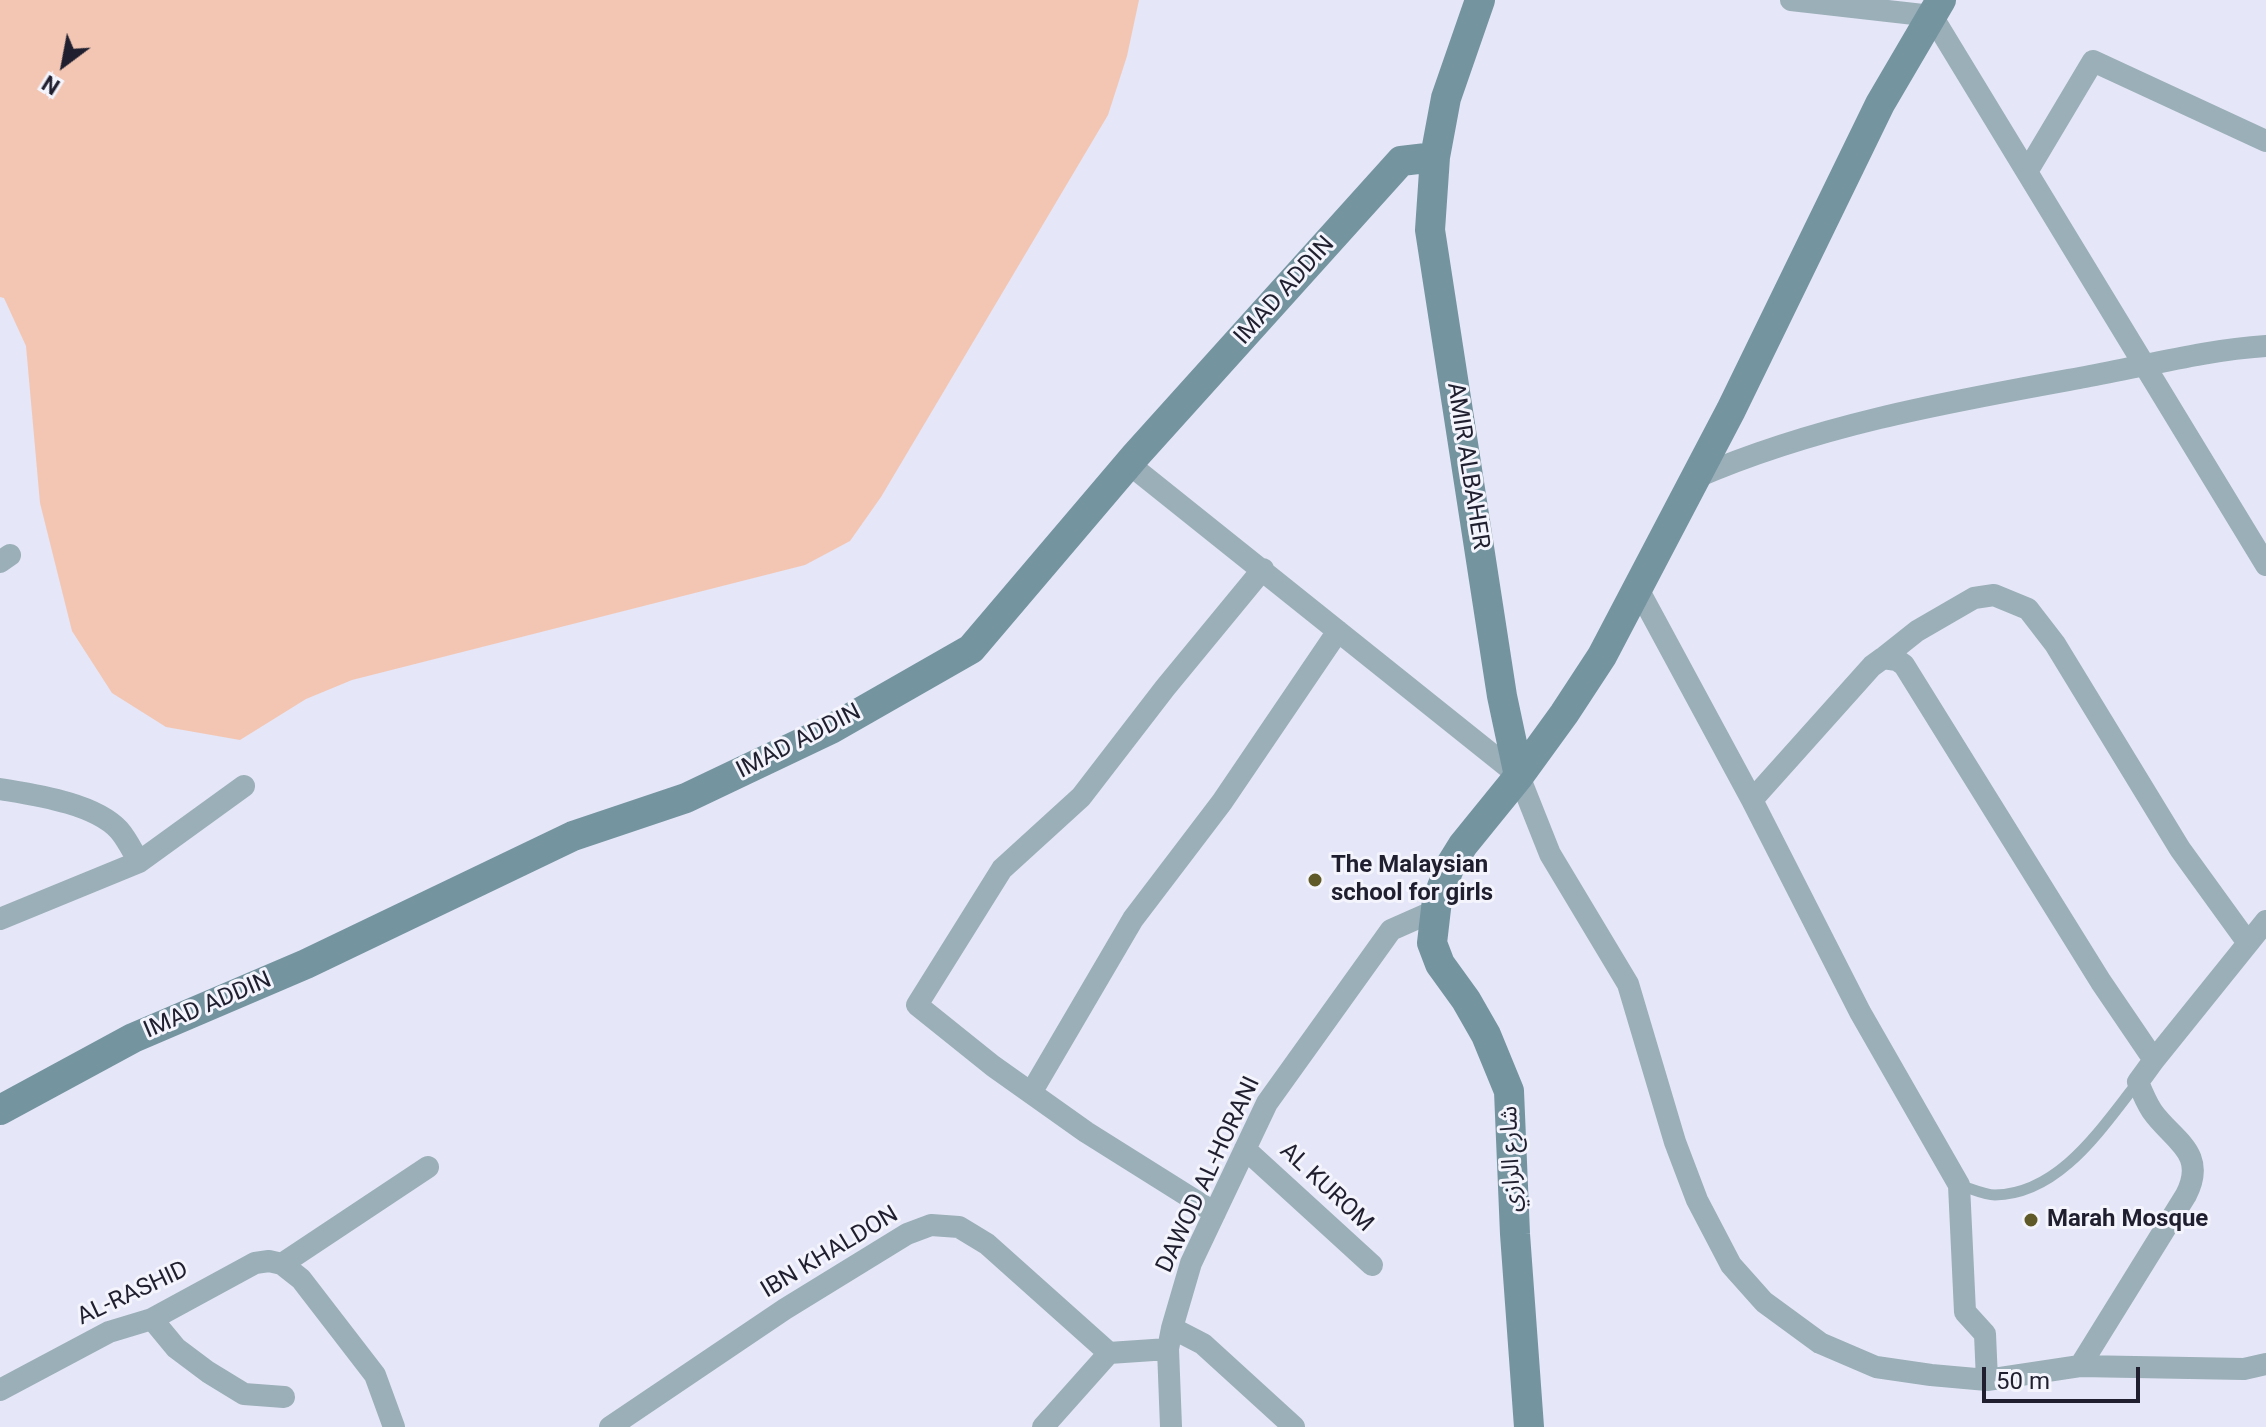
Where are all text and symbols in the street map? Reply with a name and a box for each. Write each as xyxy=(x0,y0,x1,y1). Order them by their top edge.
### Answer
north arrow xyxy=(24,24,104,104)
text: N xyxy=(38,70,64,99)
street label: IMAD ADDIN xyxy=(1229,231,1341,351)
street label: AMIR ALBAHER xyxy=(1440,380,1494,552)
street label: IMAD ADDIN xyxy=(732,698,866,786)
place label: The Malaysian school for girls xyxy=(1331,852,1493,908)
marker: The Malaysian school for girls xyxy=(1306,871,1324,889)
street label: IMAD ADDIN xyxy=(140,966,276,1046)
street label: DAWOD AL-HORANI xyxy=(1151,1072,1267,1278)
street label: شارع الرازي xyxy=(1496,1105,1528,1213)
street label: AL KUROM xyxy=(1273,1137,1379,1239)
street label: IBN KHALDON xyxy=(756,1201,904,1305)
place label: Marah Mosque xyxy=(2047,1206,2208,1234)
marker: Marah Mosque xyxy=(2022,1211,2040,1229)
street label: AL-RASHID xyxy=(73,1256,193,1332)
scale bar xyxy=(1986,1351,2144,1401)
text: 50 m xyxy=(1996,1367,2050,1395)

